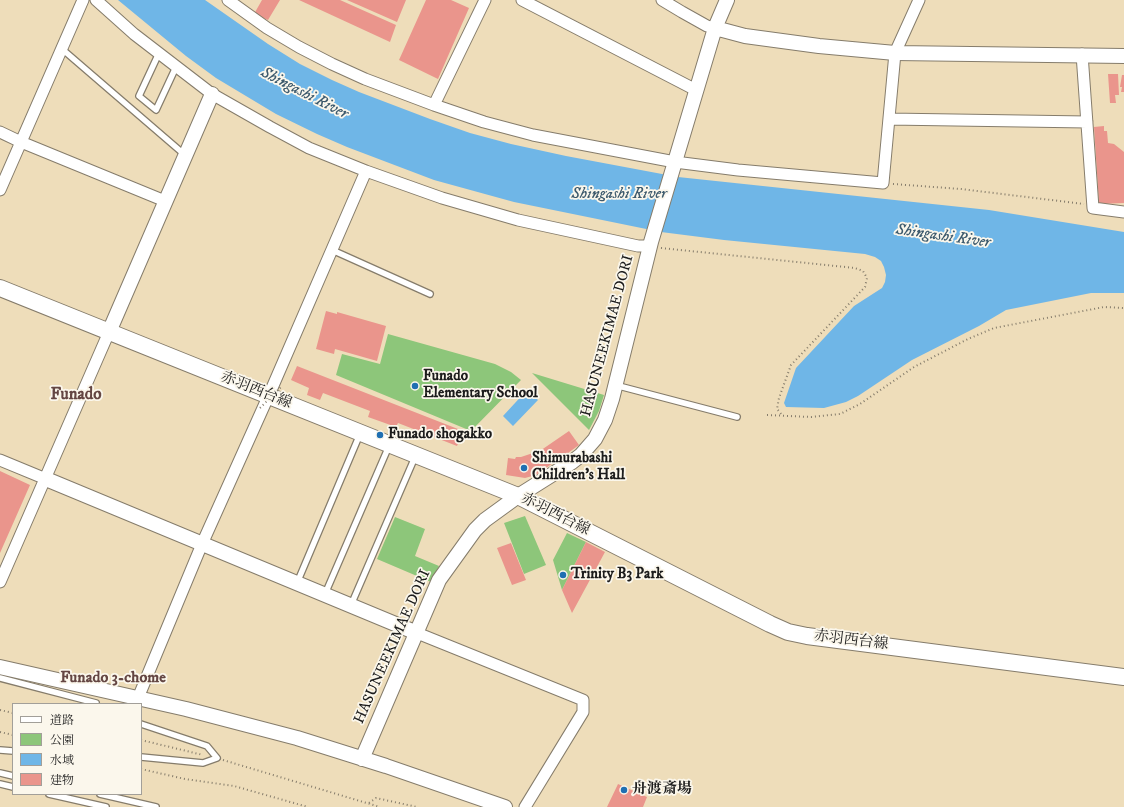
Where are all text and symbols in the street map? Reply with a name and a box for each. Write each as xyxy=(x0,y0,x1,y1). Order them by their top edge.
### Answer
water label: Shingashi River xyxy=(257,64,351,124)
water label: Shingashi River xyxy=(571,185,667,205)
water label: Shingashi River xyxy=(894,221,992,253)
street label: HASUNEEKIMAE DORI xyxy=(578,253,638,419)
place label: Funado Elementary School xyxy=(423,368,538,403)
street label: 赤羽西台線 xyxy=(218,369,294,413)
marker: Funado Elementary School xyxy=(410,381,420,391)
district label: Funado xyxy=(50,385,102,405)
place label: Funado shogakko xyxy=(388,426,492,444)
marker: Funado shogakko xyxy=(375,430,385,440)
place label: Shimurabashi Children's Hall xyxy=(532,450,625,485)
marker: Shimurabashi Children's Hall xyxy=(519,463,529,473)
street label: 赤羽西台線 xyxy=(518,490,592,540)
place label: Trinity B3 Park xyxy=(571,566,663,584)
street label: HASUNEEKIMAE DORI xyxy=(351,567,435,727)
marker: Trinity B3 Park xyxy=(558,570,568,580)
street label: 赤羽西台線 xyxy=(813,627,889,655)
district label: Funado 3-chome xyxy=(60,669,166,689)
legend xyxy=(12,703,142,795)
text: 道路 xyxy=(50,713,74,728)
text: 公園 xyxy=(50,733,74,748)
text: 水域 xyxy=(50,753,74,768)
text: 建物 xyxy=(50,773,74,788)
place label: 舟渡斎場 xyxy=(632,781,692,799)
marker: 舟渡斎場 xyxy=(619,785,629,795)

